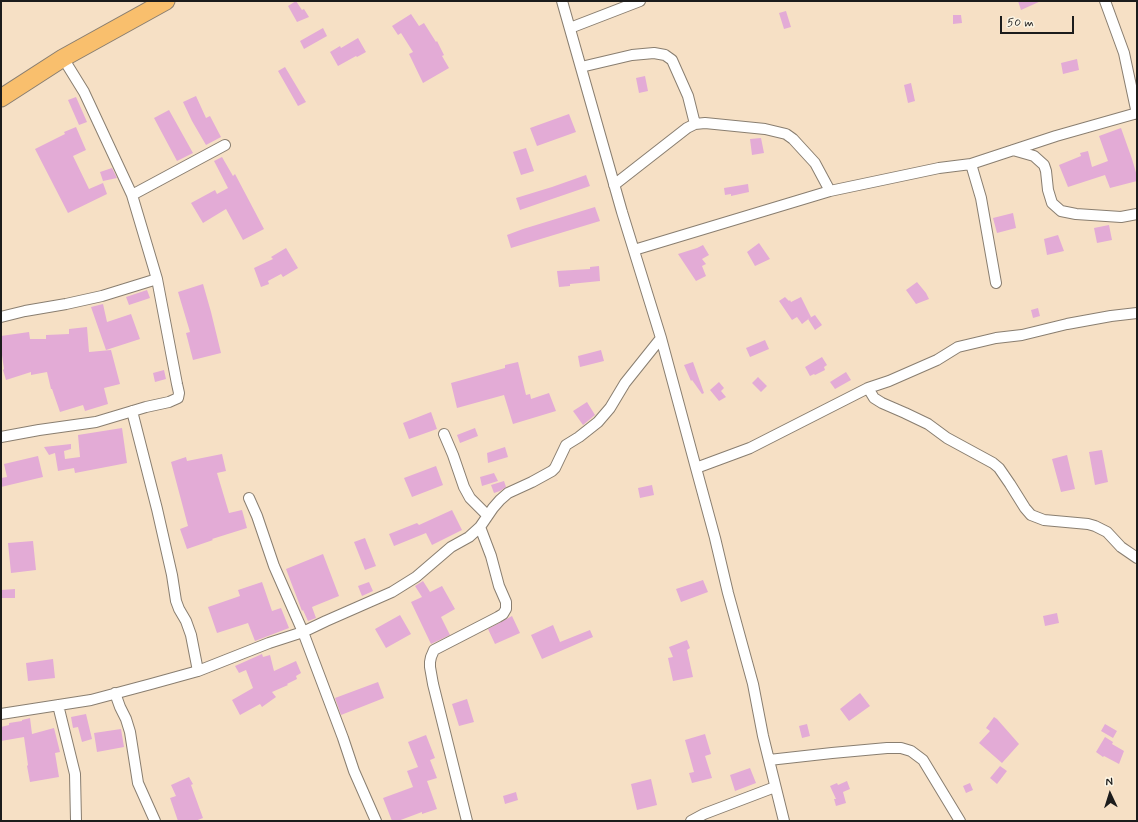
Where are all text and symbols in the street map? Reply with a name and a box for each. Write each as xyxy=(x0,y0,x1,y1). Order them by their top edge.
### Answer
scale bar xyxy=(1002,8,1076,34)
text: 50 m xyxy=(1007,15,1034,31)
north arrow xyxy=(1090,774,1130,814)
text: N xyxy=(1105,775,1113,789)

